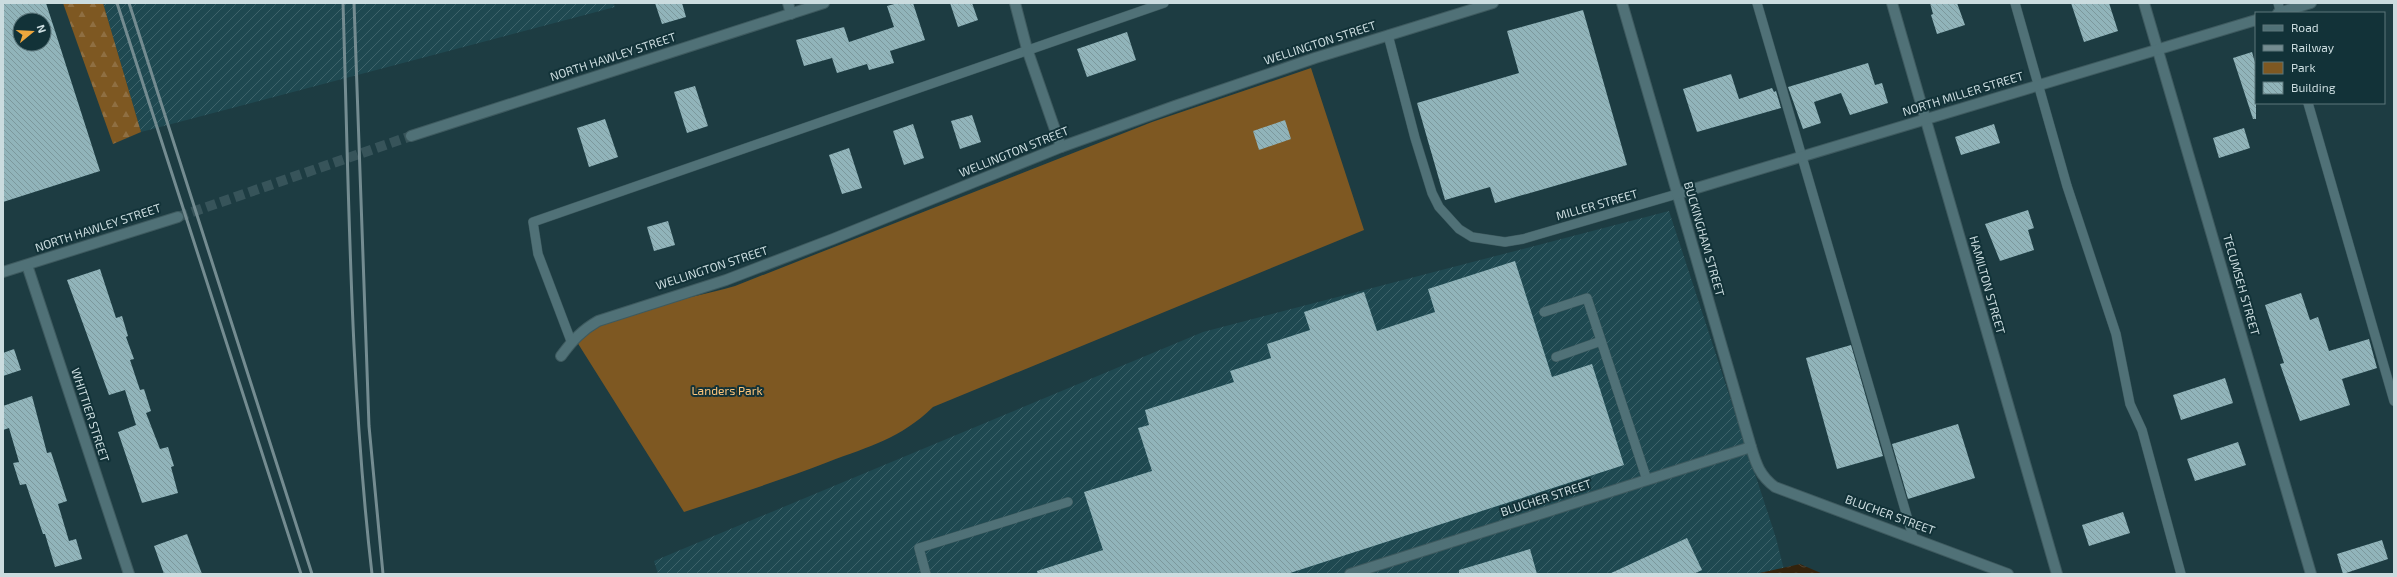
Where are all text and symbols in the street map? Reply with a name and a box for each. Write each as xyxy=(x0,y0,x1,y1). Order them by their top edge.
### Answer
north arrow xyxy=(12,12,52,52)
legend xyxy=(2255,12,2385,104)
street label: WELLINGTON STREET xyxy=(1262,17,1378,67)
text: Road xyxy=(2291,20,2319,34)
text: N xyxy=(35,23,49,35)
street label: NORTH HAWLEY STREET xyxy=(548,29,677,83)
text: Railway xyxy=(2291,40,2335,54)
text: Park xyxy=(2291,60,2316,74)
street label: NORTH MILLER STREET xyxy=(1901,68,2025,118)
text: Building xyxy=(2291,80,2336,94)
street label: WELLINGTON STREET xyxy=(957,123,1071,179)
street label: BUCKINGHAM STREET xyxy=(1682,180,1728,298)
street label: MILLER STREET xyxy=(1554,186,1639,222)
street label: NORTH HAWLEY STREET xyxy=(33,200,162,254)
street label: TECUMSEH STREET xyxy=(2221,232,2263,337)
street label: HAMILTON STREET xyxy=(1967,234,2009,335)
street label: WELLINGTON STREET xyxy=(654,242,770,292)
street label: WHITTIER STREET xyxy=(69,366,113,463)
park label: Landers Park xyxy=(691,383,763,397)
street label: BLUCHER STREET xyxy=(1499,476,1593,518)
street label: BLUCHER STREET xyxy=(1844,491,1937,537)

